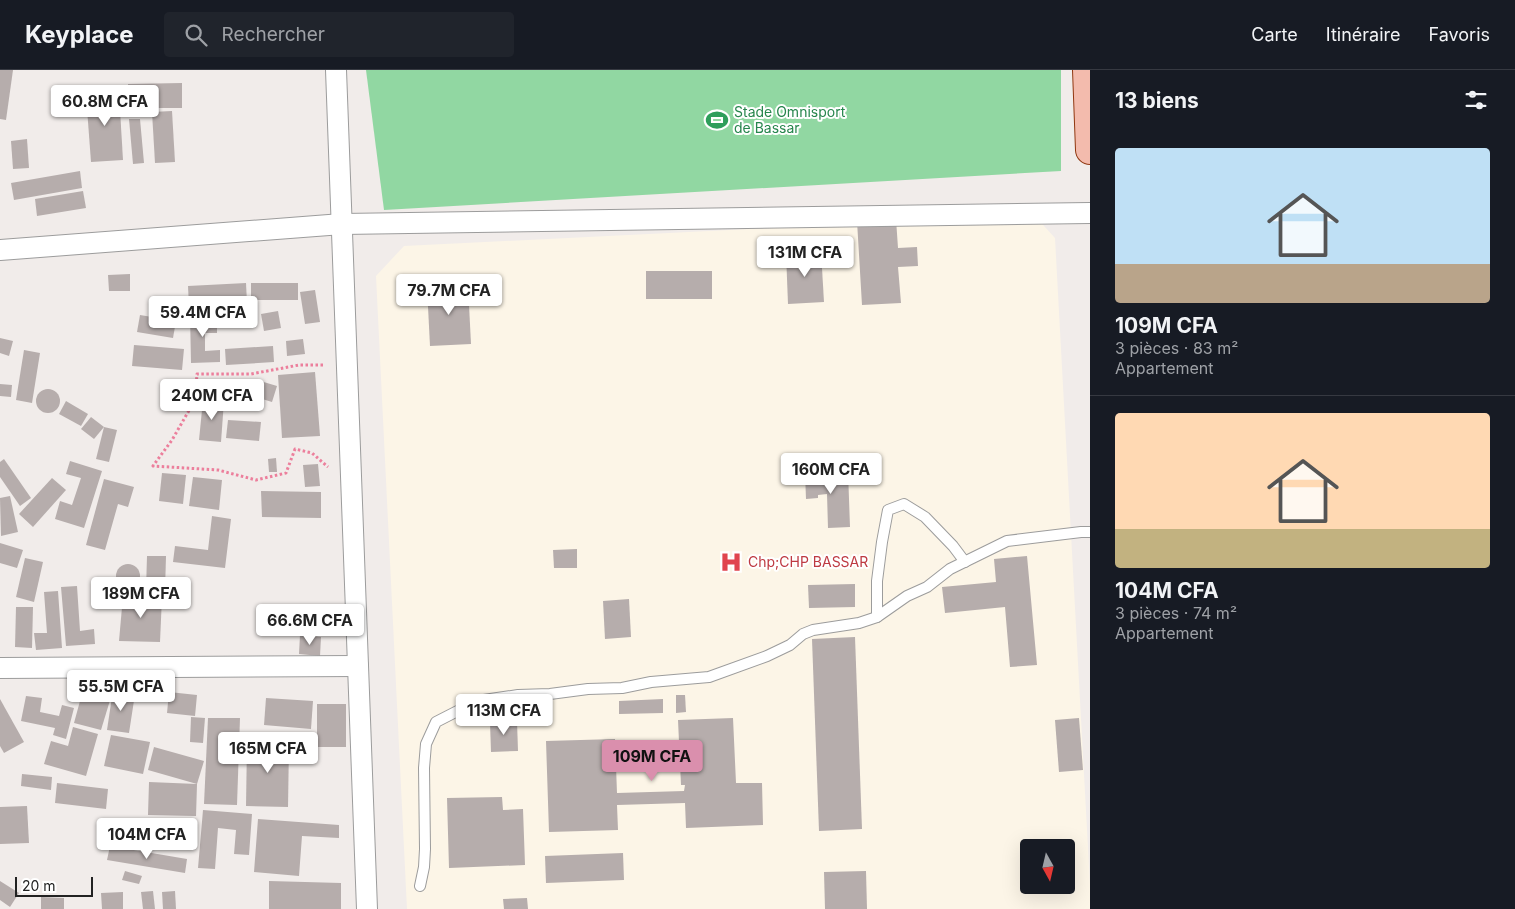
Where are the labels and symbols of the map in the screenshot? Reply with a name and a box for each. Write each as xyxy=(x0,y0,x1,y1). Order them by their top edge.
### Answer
pin: 60.8M CFA xyxy=(48,85,162,127)
place label: Stade Omnisport de Bassar xyxy=(734,103,846,136)
sports icon: Stade Omnisport de Bassar xyxy=(704,107,730,133)
pin: 131M CFA xyxy=(753,236,857,278)
pin: 79.7M CFA xyxy=(392,274,506,316)
pin: 59.4M CFA xyxy=(146,296,260,338)
pin: 240M CFA xyxy=(160,378,264,421)
pin: 160M CFA xyxy=(779,452,883,495)
hospital icon: Chp;CHP BASSAR xyxy=(718,549,744,575)
place label: Chp;CHP BASSAR xyxy=(748,553,868,570)
pin: 189M CFA xyxy=(89,576,193,619)
pin: 66.6M CFA xyxy=(253,604,367,646)
pin: 55.5M CFA xyxy=(64,670,178,712)
pin: 113M CFA xyxy=(452,694,556,736)
pin: 165M CFA xyxy=(216,732,320,774)
pin: 109M CFA xyxy=(600,740,704,782)
pin: 104M CFA xyxy=(95,818,199,860)
north arrow xyxy=(1020,839,1075,894)
scale bar xyxy=(15,874,92,897)

